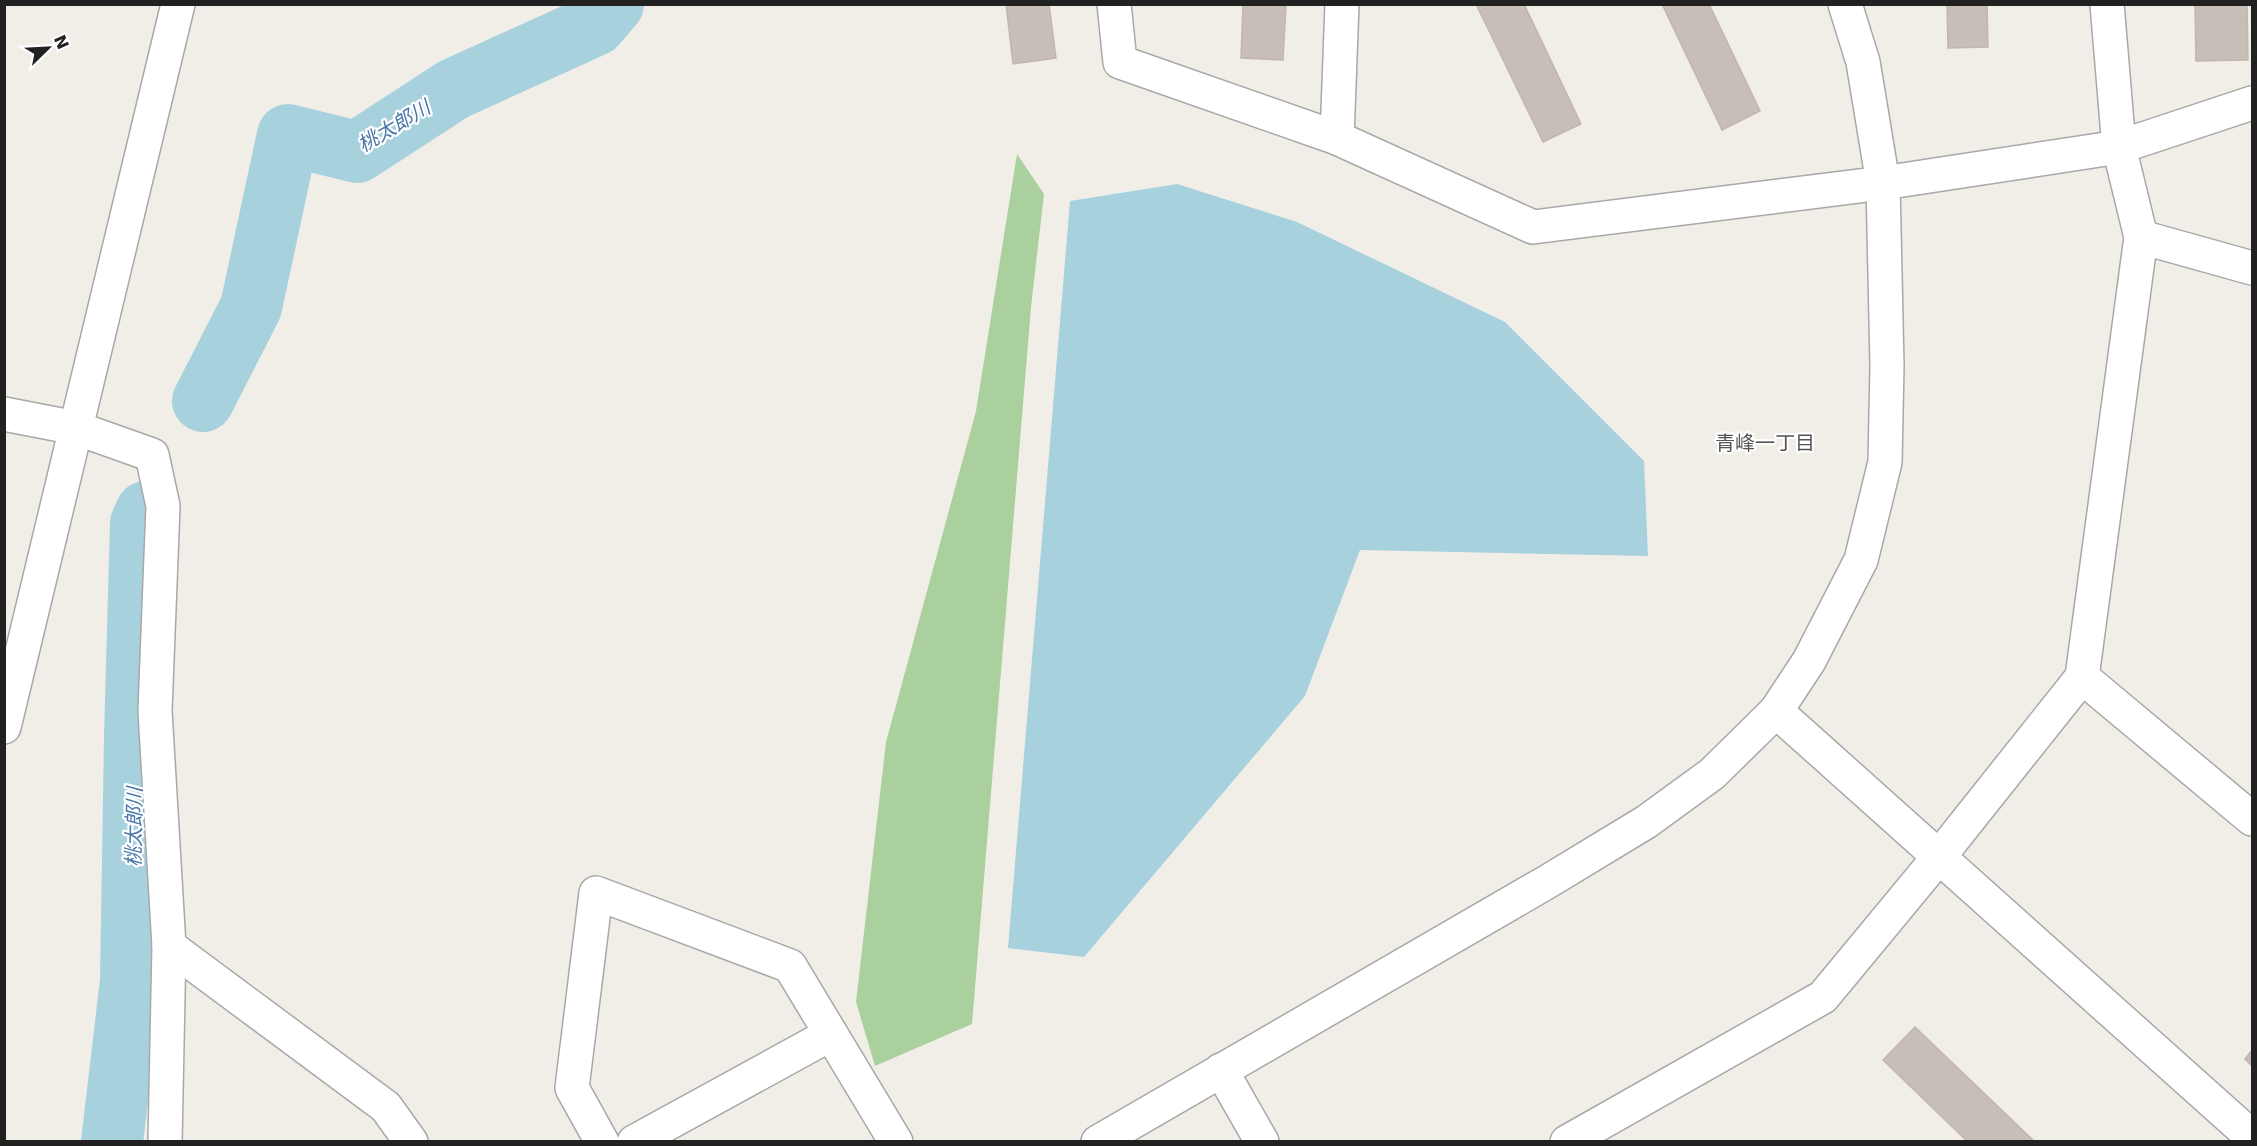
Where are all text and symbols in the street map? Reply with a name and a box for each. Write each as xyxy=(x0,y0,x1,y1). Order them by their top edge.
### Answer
north arrow xyxy=(18,18,78,78)
text: N xyxy=(50,32,73,52)
water label: 桃太郎川 xyxy=(354,94,436,157)
district label: 青峰一丁目 xyxy=(1715,431,1815,455)
water label: 桃太郎川 xyxy=(121,785,147,867)

